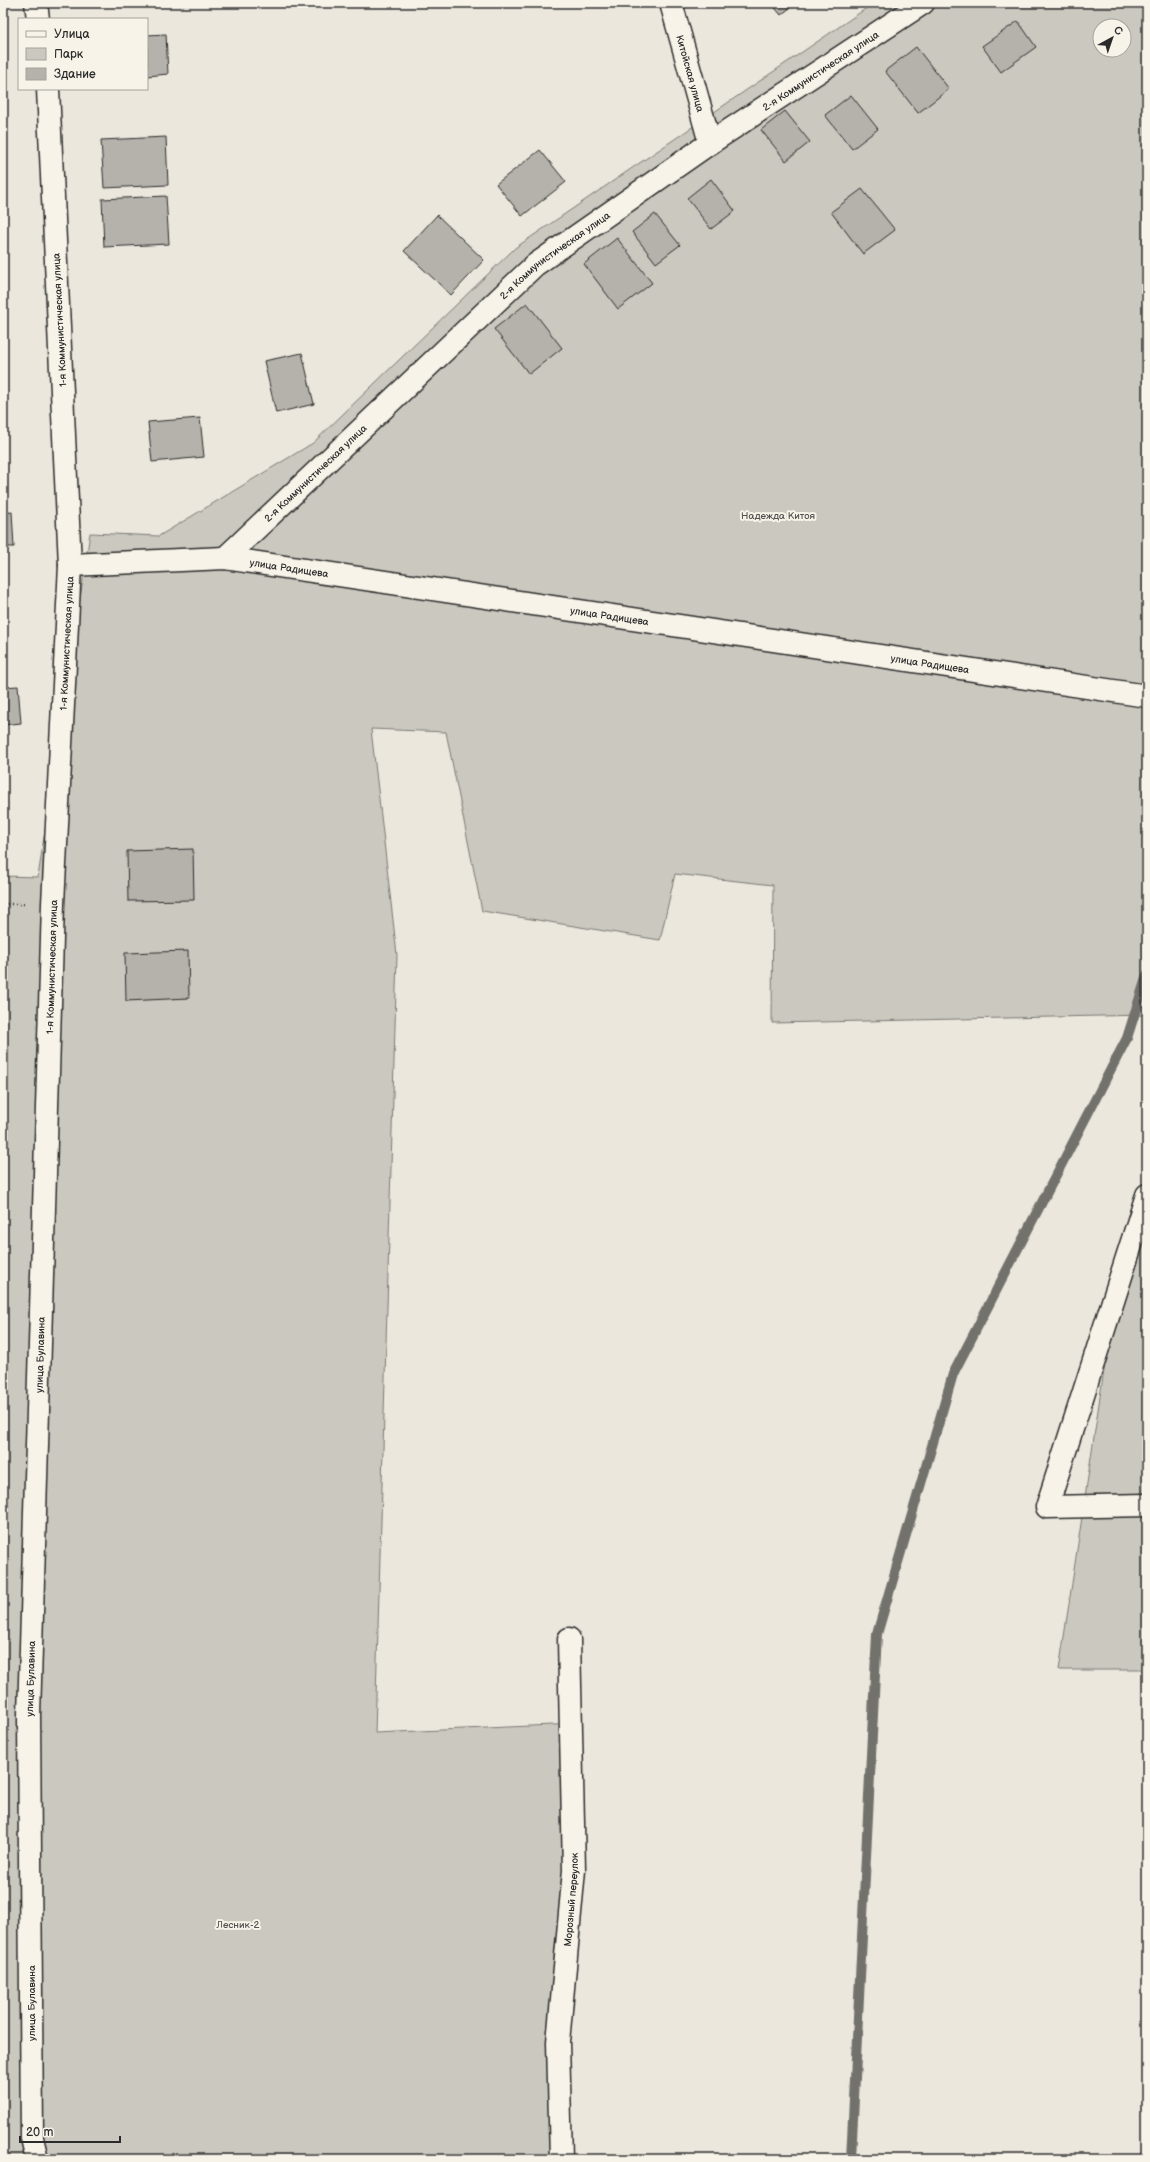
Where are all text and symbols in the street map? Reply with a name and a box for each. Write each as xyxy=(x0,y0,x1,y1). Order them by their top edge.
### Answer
legend xyxy=(18,18,148,90)
north arrow xyxy=(1092,18,1132,58)
text: С xyxy=(1111,23,1125,38)
text: Улица xyxy=(54,27,90,42)
street label: 2-я Коммунистическая улица xyxy=(761,29,881,114)
street label: Китойская улица xyxy=(673,34,706,114)
text: Парк xyxy=(54,47,84,62)
text: Здание xyxy=(54,67,96,82)
street label: 2-я Коммунистическая улица xyxy=(498,210,613,302)
street label: 1-я Коммунистическая улица xyxy=(50,253,70,387)
street label: 2-я Коммунистическая улица xyxy=(262,422,370,525)
park label: Надежда Китоя xyxy=(741,510,815,522)
street label: улица Радищева xyxy=(249,557,329,580)
street label: 1-я Коммунистическая улица xyxy=(58,576,76,711)
street label: улица Радищева xyxy=(569,605,650,628)
street label: улица Радищева xyxy=(890,653,970,676)
street label: 1-я Коммунистическая улица xyxy=(44,899,60,1034)
street label: улица Булавина xyxy=(34,1317,48,1393)
street label: улица Булавина xyxy=(24,1640,38,1717)
street label: Морозный переулок xyxy=(562,1852,581,1947)
park label: Лесник-2 xyxy=(216,1919,260,1931)
street label: улица Булавина xyxy=(26,1965,38,2041)
scale bar xyxy=(20,2118,120,2144)
text: 20 m xyxy=(26,2125,53,2140)

